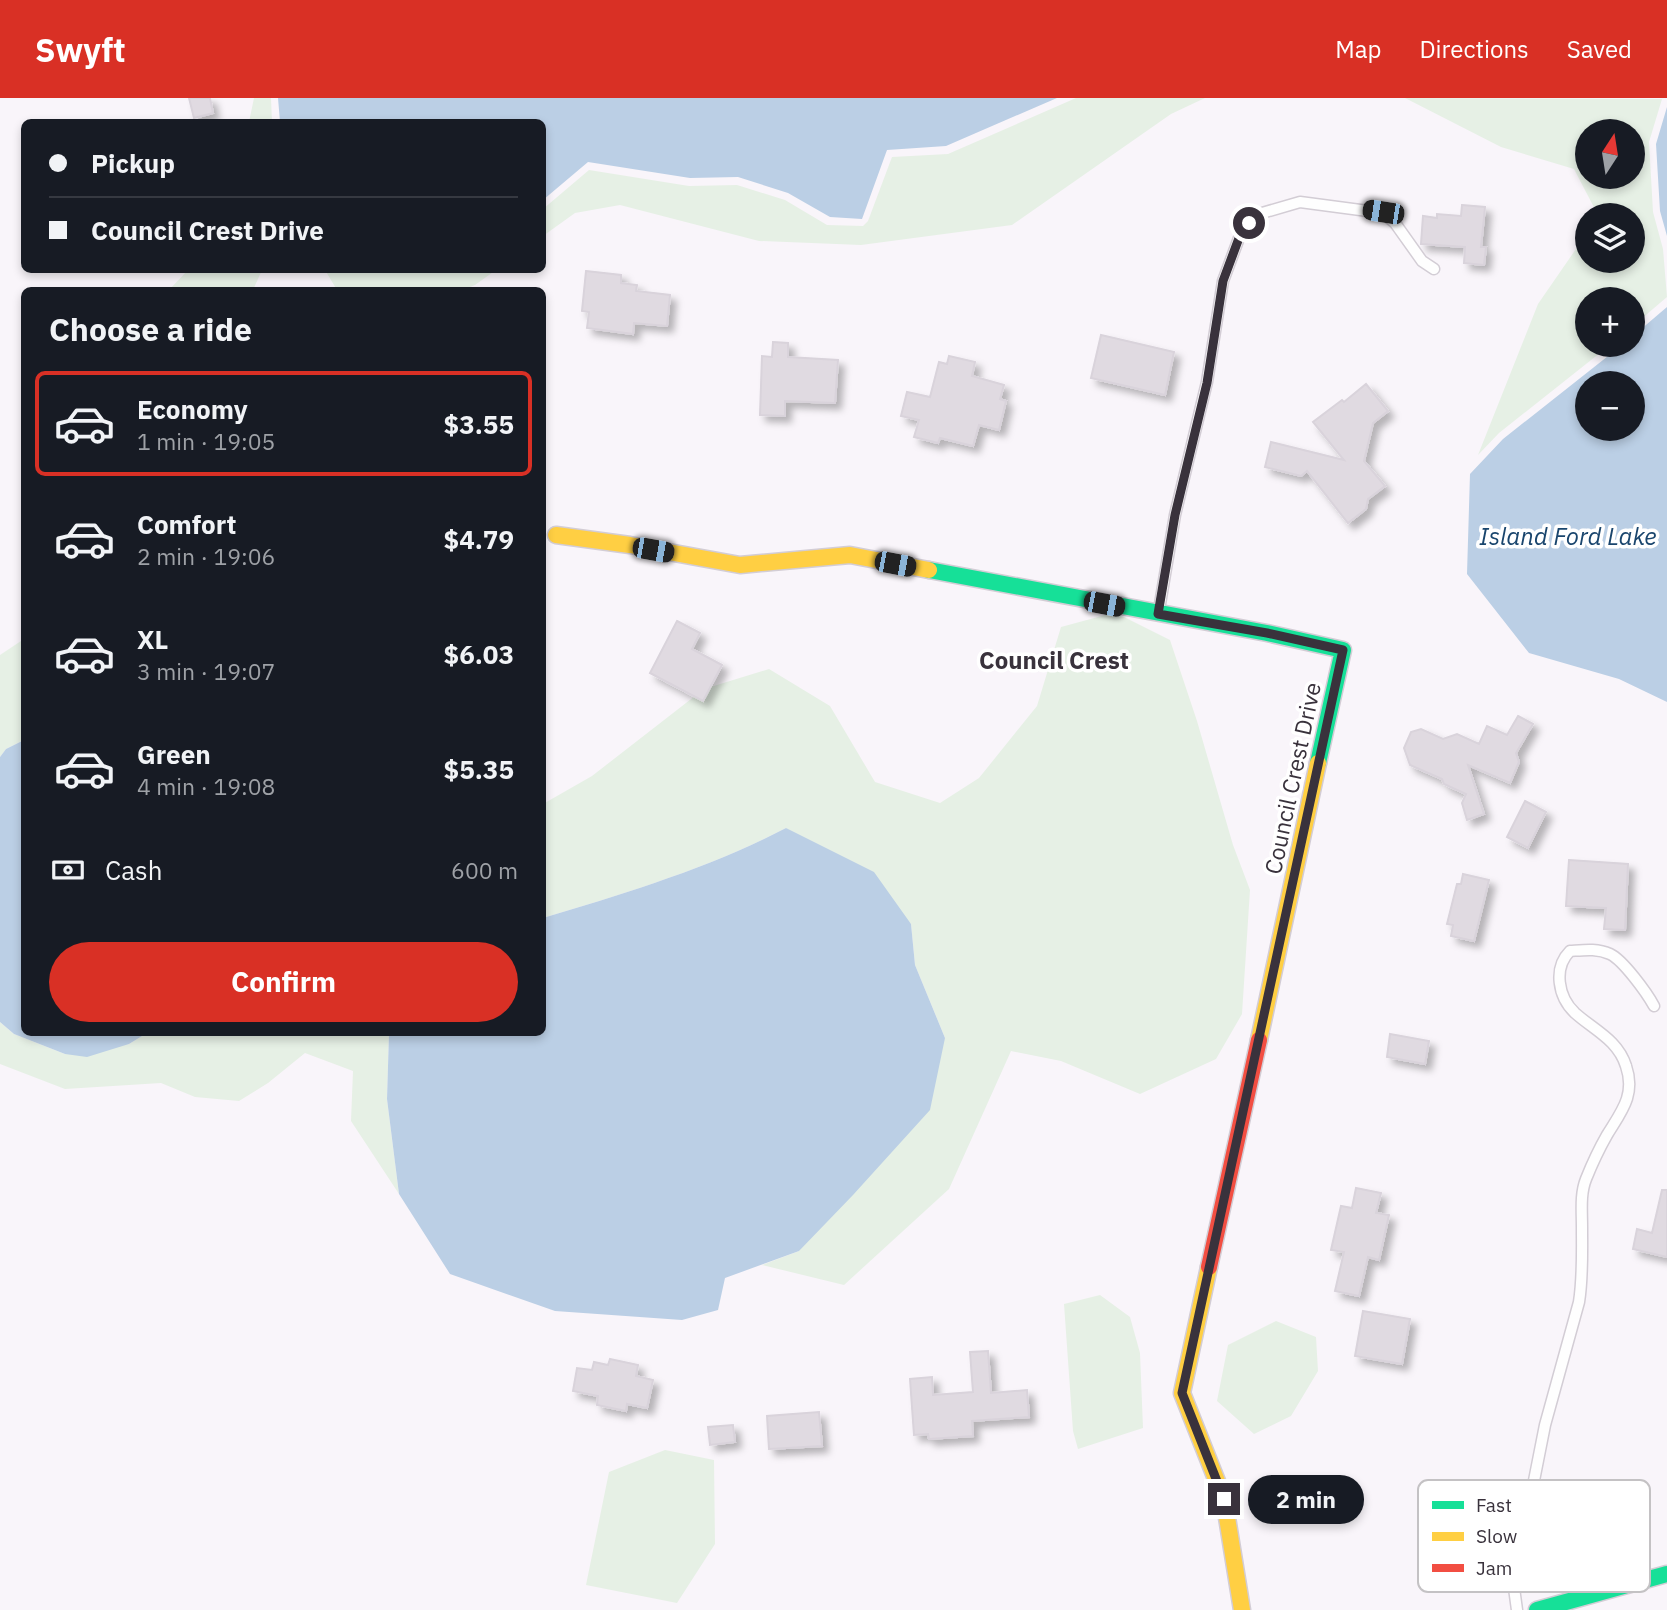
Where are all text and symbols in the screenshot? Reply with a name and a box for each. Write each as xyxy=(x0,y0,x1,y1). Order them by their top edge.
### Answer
text: Swyft xyxy=(35,28,126,71)
text: Map xyxy=(1335,33,1381,65)
text: Directions xyxy=(1419,33,1529,65)
text: Saved xyxy=(1567,33,1632,65)
north arrow xyxy=(1575,119,1645,189)
map controls xyxy=(1575,119,1645,441)
text: Pickup xyxy=(91,146,175,180)
car xyxy=(1361,198,1406,226)
button: layers xyxy=(1575,203,1645,273)
route start xyxy=(1233,207,1265,239)
text: Council Crest Drive xyxy=(91,213,324,247)
button: + xyxy=(1575,287,1645,357)
text: Choose a ride xyxy=(49,308,252,350)
button: − xyxy=(1575,371,1645,441)
icon: car xyxy=(53,392,116,455)
text: Economy xyxy=(137,392,248,426)
text: $3.55 xyxy=(444,407,514,441)
text: 1 min · 19:05 xyxy=(137,426,275,456)
icon: car xyxy=(53,507,116,570)
text: Comfort xyxy=(137,507,236,541)
water label: Island Ford Lake xyxy=(1479,520,1657,552)
text: $4.79 xyxy=(444,522,514,556)
car xyxy=(631,536,676,564)
text: 2 min · 19:06 xyxy=(137,541,275,571)
car xyxy=(873,550,918,578)
car xyxy=(1082,590,1127,618)
icon: car xyxy=(53,622,116,685)
text: XL xyxy=(137,622,168,656)
text: $6.03 xyxy=(444,637,514,671)
district label: Council Crest xyxy=(979,644,1129,676)
text: 3 min · 19:07 xyxy=(137,656,275,686)
street label: Council Crest Drive xyxy=(1257,679,1327,877)
icon: car xyxy=(53,737,116,800)
text: Green xyxy=(137,737,211,771)
text: $5.35 xyxy=(444,752,514,786)
text: 4 min · 19:08 xyxy=(137,771,275,801)
icon: cash xyxy=(49,851,87,889)
text: Cash xyxy=(105,853,162,887)
text: 600 m xyxy=(451,855,518,885)
button: Confirm xyxy=(49,942,518,1022)
callout: 2 min xyxy=(1248,1474,1364,1524)
legend xyxy=(1418,1480,1650,1592)
route end xyxy=(1208,1483,1240,1515)
text: 2 min xyxy=(1276,1484,1336,1514)
text: Fast xyxy=(1476,1493,1512,1517)
text: Slow xyxy=(1476,1524,1517,1548)
text: Jam xyxy=(1476,1556,1512,1580)

